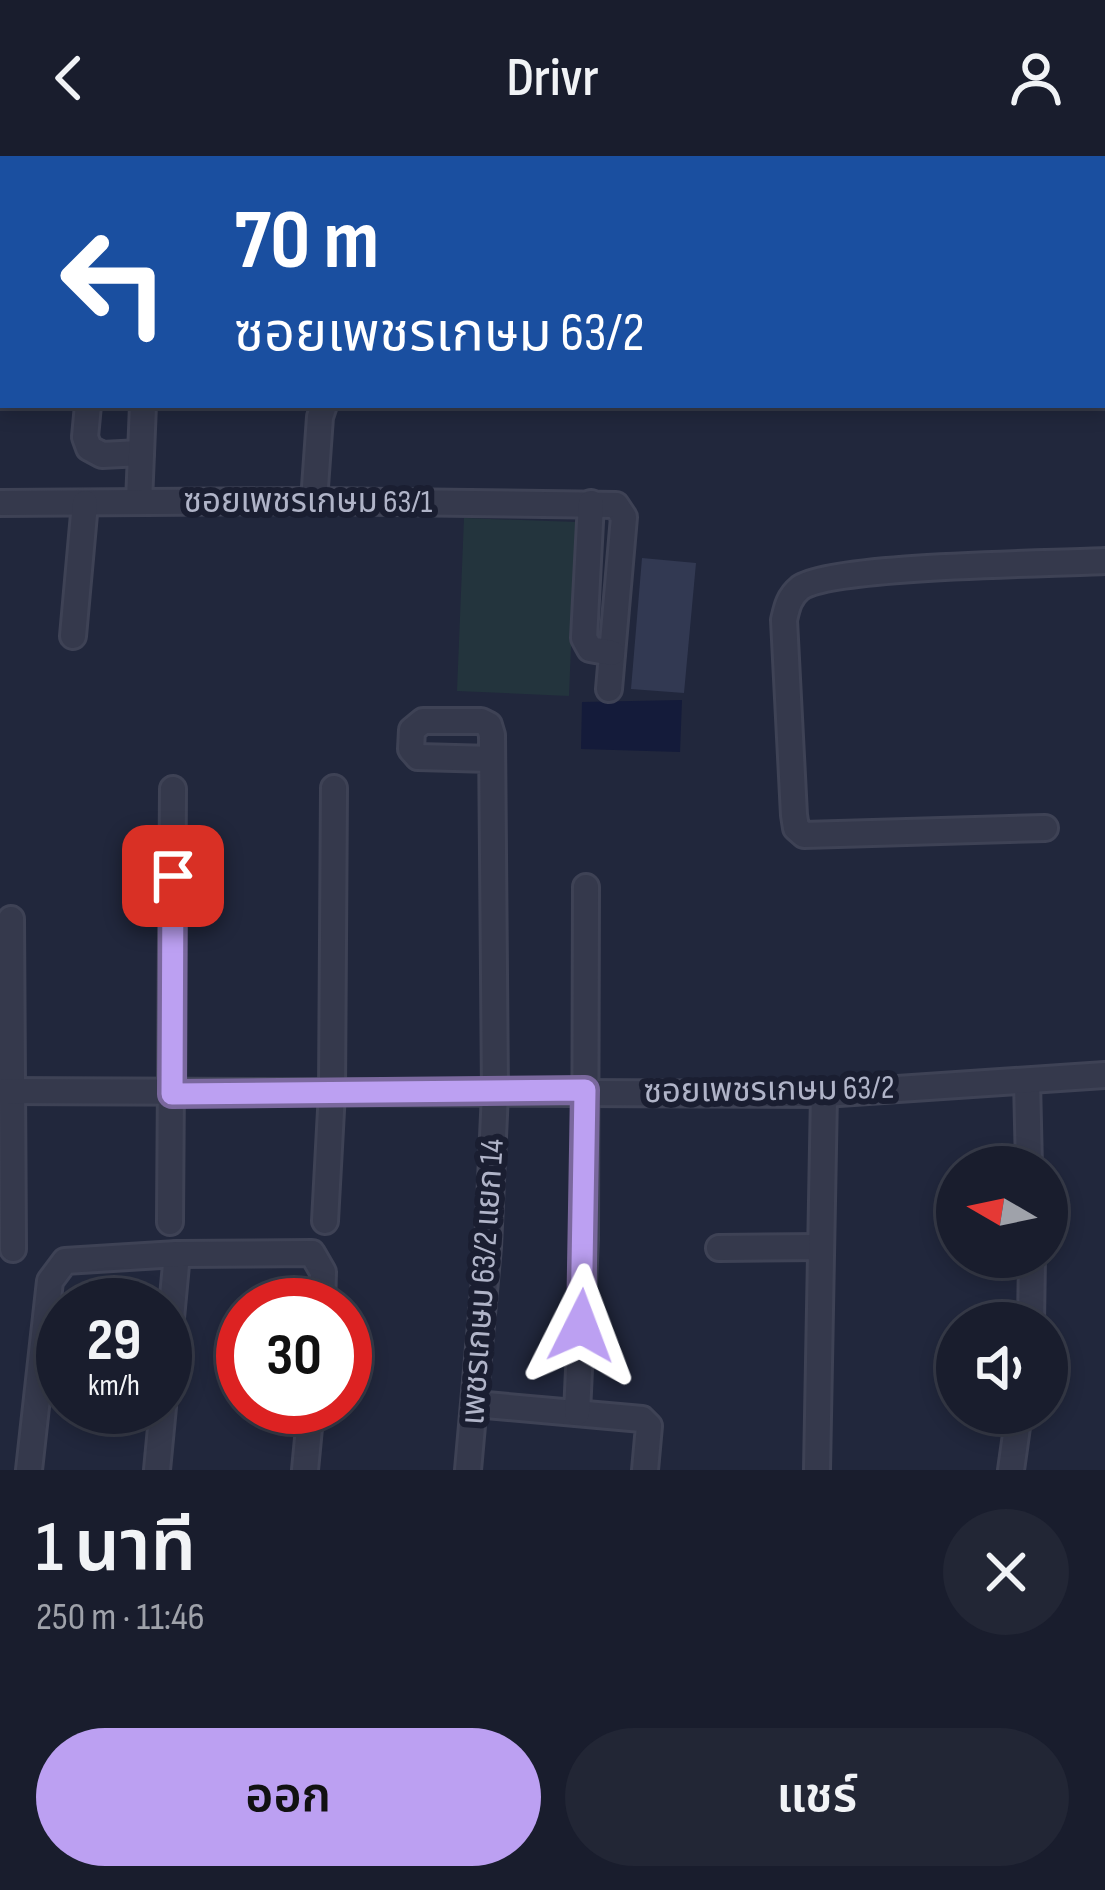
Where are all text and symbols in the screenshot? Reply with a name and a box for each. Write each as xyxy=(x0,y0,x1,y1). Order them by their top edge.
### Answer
icon: back xyxy=(36,45,102,111)
icon: person xyxy=(1003,45,1069,111)
text: Drivr xyxy=(506,46,599,111)
text: 70 m xyxy=(234,191,379,292)
icon: left xyxy=(36,204,192,360)
text: ซอยเพชรเกษม 63/2 xyxy=(234,301,644,366)
street label: ซอยเพชรเกษม 63/1 xyxy=(184,482,433,522)
pin xyxy=(122,825,224,927)
icon: arrive xyxy=(140,843,206,909)
street label: ซอยเพชรเกษม 63/2 xyxy=(643,1068,895,1112)
street label: เพชรเกษม 63/2 แยก 14 xyxy=(453,1137,513,1427)
north arrow xyxy=(936,1146,1068,1278)
map controls xyxy=(936,1146,1068,1434)
position arrow xyxy=(518,1263,644,1389)
speed limit sign: 30 xyxy=(216,1278,372,1434)
button: sound xyxy=(936,1302,1068,1434)
text: 29 xyxy=(87,1305,141,1377)
text: km/h xyxy=(88,1368,140,1404)
text: 1 นาที xyxy=(36,1505,196,1592)
button: close xyxy=(943,1509,1069,1635)
text: 250 m · 11:46 xyxy=(36,1594,205,1641)
button: ออก xyxy=(36,1728,541,1866)
button: แชร์ xyxy=(565,1728,1069,1866)

